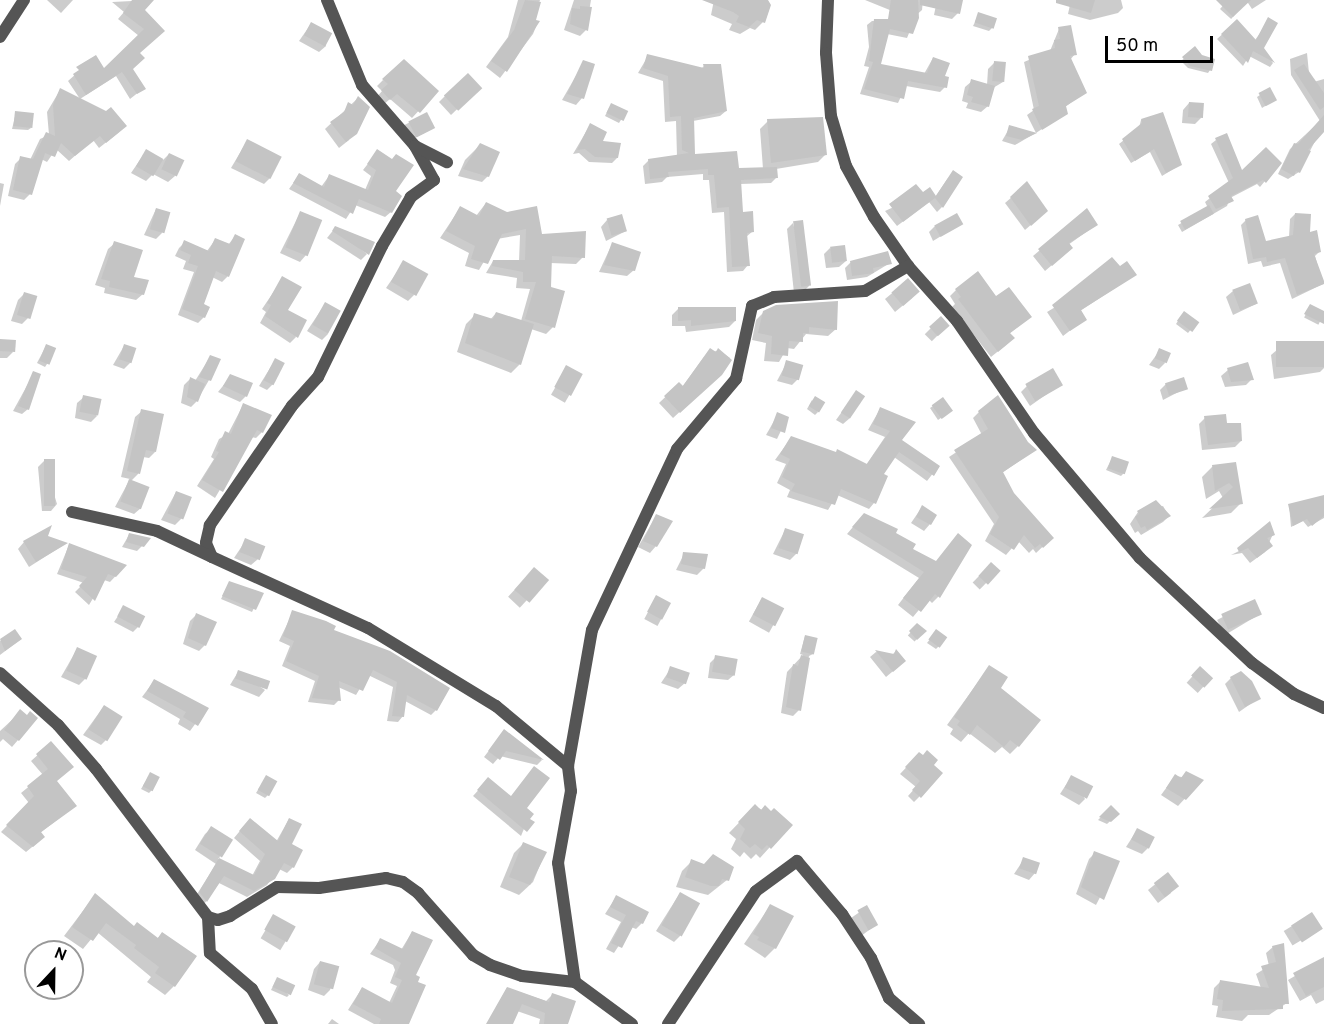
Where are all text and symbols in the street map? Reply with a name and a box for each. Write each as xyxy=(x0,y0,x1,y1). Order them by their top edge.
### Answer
scale bar xyxy=(1108,24,1216,62)
text: 50 m xyxy=(1116,35,1158,58)
north arrow xyxy=(24,940,84,1000)
text: N xyxy=(51,944,69,967)

